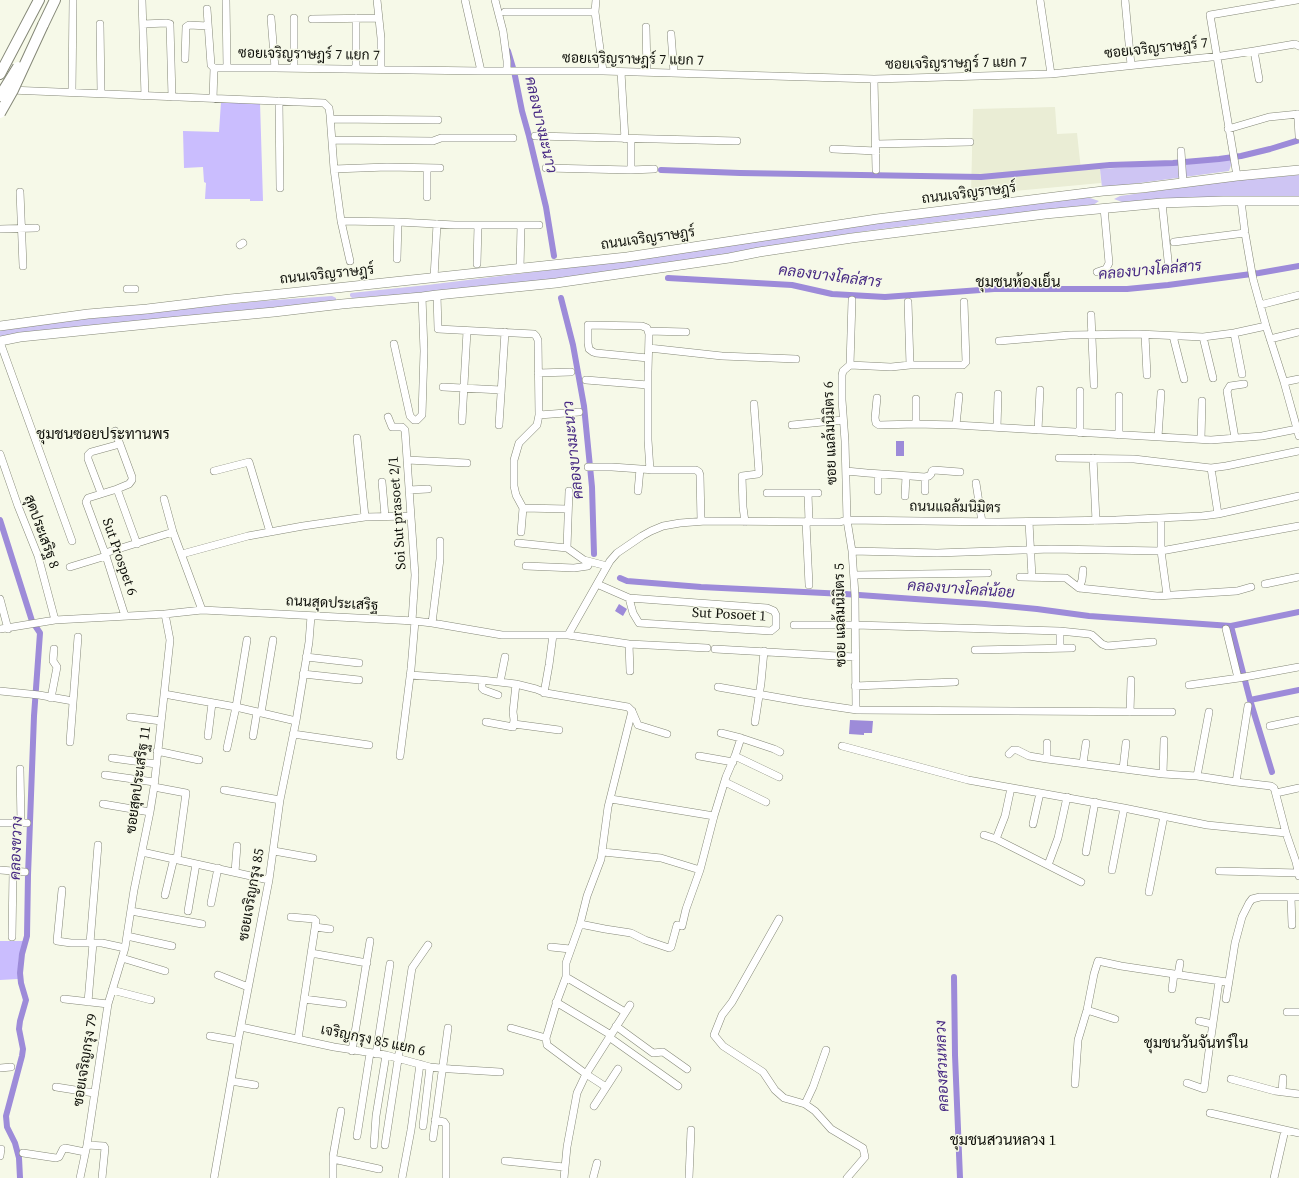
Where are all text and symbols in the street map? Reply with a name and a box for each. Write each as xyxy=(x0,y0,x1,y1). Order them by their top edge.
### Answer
street label: ซอยเจริญราษฎร์ 7 xyxy=(1103,35,1209,63)
street label: ซอยเจริญราษฎร์ 7 แยก 7 xyxy=(238,45,380,65)
street label: ซอยเจริญราษฎร์ 7 แยก 7 xyxy=(562,50,704,70)
street label: ซอยเจริญราษฎร์ 7 แยก 7 xyxy=(885,54,1027,74)
water label: คลองบางมะนาว xyxy=(520,75,560,175)
street label: ถนนเจริญราษฎร์ xyxy=(921,180,1017,208)
street label: ถนนเจริญราษฎร์ xyxy=(600,224,696,254)
water label: คลองบางโคล่สาร xyxy=(1098,258,1202,284)
street label: ถนนเจริญราษฎร์ xyxy=(279,262,375,288)
water label: คลองบางโคล่สาร xyxy=(777,262,883,292)
district label: ชุมชนห้องเย็น xyxy=(976,274,1060,292)
street label: ซอย แฉล้มนิมิตร 6 xyxy=(821,381,841,485)
water label: คลองบางมะนาว xyxy=(560,400,588,500)
district label: ชุมชนซอยประทานพร xyxy=(36,426,170,444)
street label: Soi Sut prasoet 2/1 xyxy=(386,456,410,570)
street label: สุดประเสริฐ 8 xyxy=(20,493,62,571)
street label: ถนนแฉล้มนิมิตร xyxy=(909,499,1001,517)
street label: Sut Prospet 6 xyxy=(98,516,140,598)
street label: ซอย แฉล้มนิมิตร 5 xyxy=(832,563,850,667)
water label: คลองบางโคล่น้อย xyxy=(907,577,1015,603)
street label: ถนนสุดประเสริฐ xyxy=(285,593,379,615)
street label: Sut Posoet 1 xyxy=(691,605,767,625)
street label: ซอยสุดประเสริฐ 11 xyxy=(123,725,155,835)
water label: คลองขวาง xyxy=(7,816,27,880)
street label: ซอยเจริญกรุง 85 xyxy=(236,847,268,943)
street label: ซอยเจริญกรุง 79 xyxy=(70,1012,102,1108)
water label: คลองสวนหลวง xyxy=(932,1020,954,1112)
street label: เจริญกรุง 85 แยก 6 xyxy=(319,1022,427,1060)
district label: ชุมชนวันจันทร์ใน xyxy=(1144,1035,1248,1053)
district label: ชุมชนสวนหลวง 1 xyxy=(950,1132,1056,1150)

